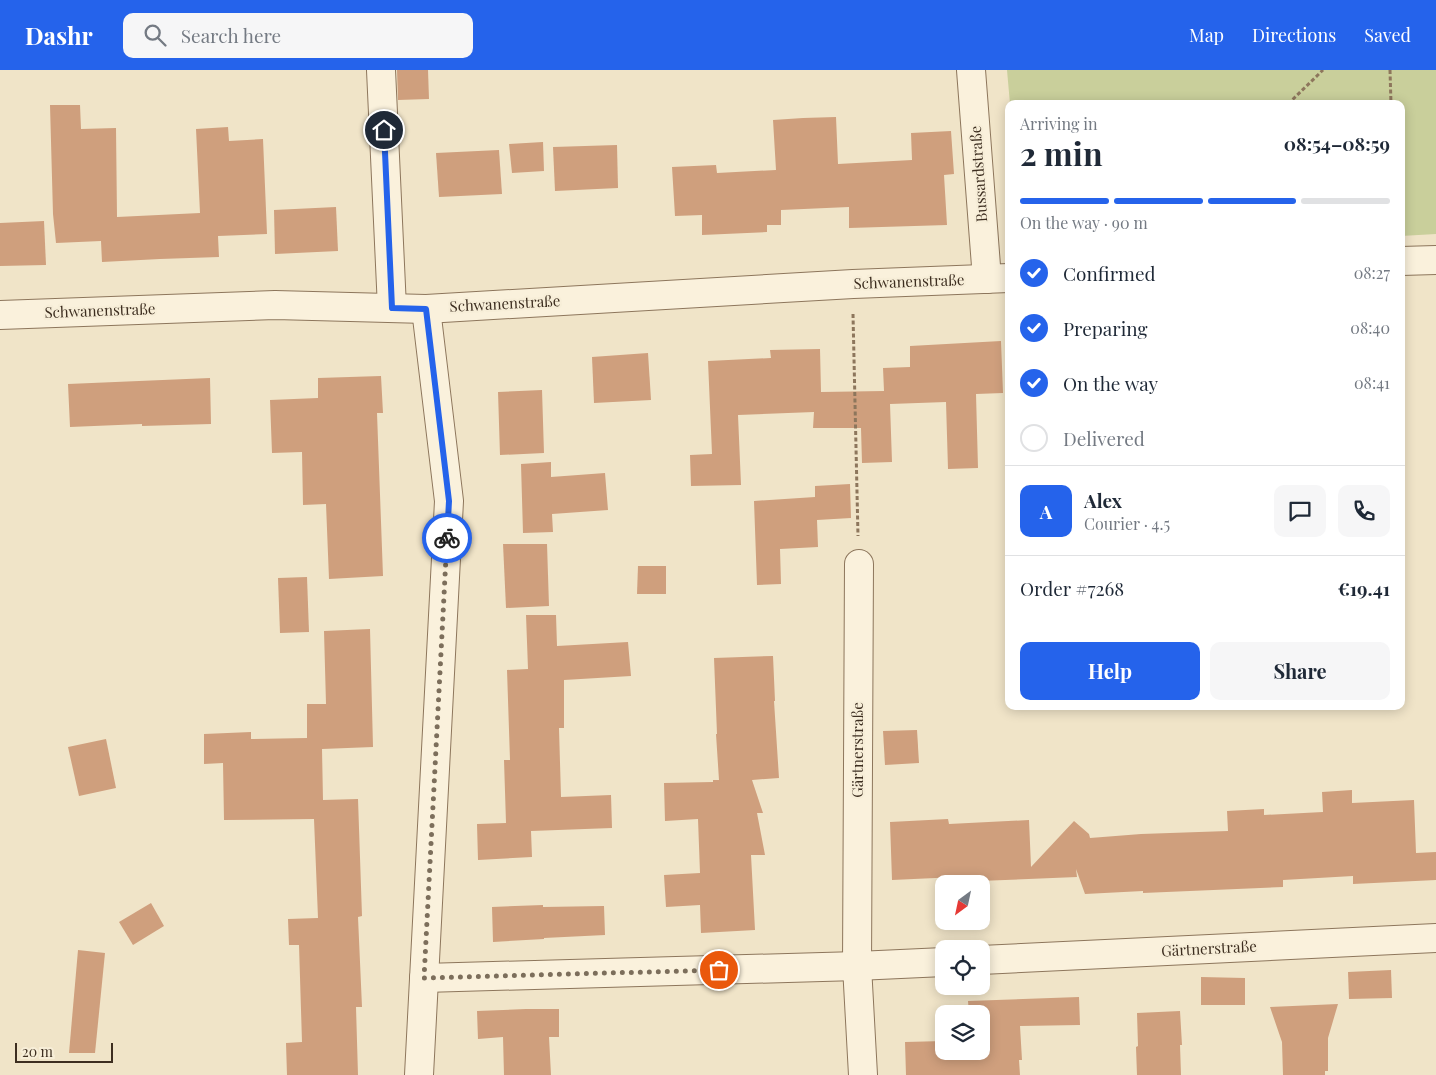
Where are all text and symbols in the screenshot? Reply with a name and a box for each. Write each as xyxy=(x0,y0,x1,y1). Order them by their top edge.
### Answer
search box xyxy=(123,13,473,58)
text: Dashr xyxy=(25,19,93,51)
icon: search xyxy=(141,21,169,49)
text: Search here xyxy=(181,22,281,48)
text: Map xyxy=(1189,23,1224,47)
text: Directions xyxy=(1252,23,1336,47)
text: Saved xyxy=(1364,23,1411,47)
pin xyxy=(363,109,405,151)
text: Arriving in xyxy=(1020,113,1098,134)
icon: home xyxy=(370,116,398,144)
street label: Bussardstraße xyxy=(965,125,991,223)
text: 08:54–08:59 xyxy=(1284,130,1390,156)
text: 2 min xyxy=(1020,131,1103,174)
text: On the way · 90 m xyxy=(1020,212,1148,233)
icon: check xyxy=(1020,259,1048,287)
text: Confirmed xyxy=(1063,260,1156,286)
text: 08:27 xyxy=(1354,262,1390,283)
street label: Schwanenstraße xyxy=(853,269,965,293)
street label: Schwanenstraße xyxy=(449,290,561,316)
street label: Schwanenstraße xyxy=(44,298,156,322)
icon: check xyxy=(1020,314,1048,342)
text: Preparing xyxy=(1063,315,1148,341)
text: 08:40 xyxy=(1350,317,1390,338)
icon: check xyxy=(1020,369,1048,397)
text: On the way xyxy=(1063,370,1158,396)
text: 08:41 xyxy=(1354,372,1390,393)
text: Delivered xyxy=(1063,425,1145,451)
button: chat xyxy=(1274,485,1326,537)
button: phone xyxy=(1338,485,1390,537)
text: Alex xyxy=(1084,487,1122,513)
text: A xyxy=(1040,498,1052,524)
courier xyxy=(422,513,472,563)
text: Courier · 4.5 xyxy=(1084,513,1170,534)
icon: bike xyxy=(433,524,461,552)
text: Order #7268 xyxy=(1020,575,1124,601)
text: €19.41 xyxy=(1338,575,1390,601)
button: Help xyxy=(1020,642,1200,700)
button: Share xyxy=(1210,642,1390,700)
street label: Gärtnerstraße xyxy=(847,702,867,798)
north arrow xyxy=(935,875,990,930)
map controls xyxy=(935,875,990,1060)
street label: Gärtnerstraße xyxy=(1161,936,1257,960)
button: locate xyxy=(935,940,990,995)
pin xyxy=(698,949,740,991)
icon: bag xyxy=(705,956,733,984)
button: layers xyxy=(935,1005,990,1060)
scale bar xyxy=(15,1040,112,1063)
text: 20 m xyxy=(22,1042,53,1061)

